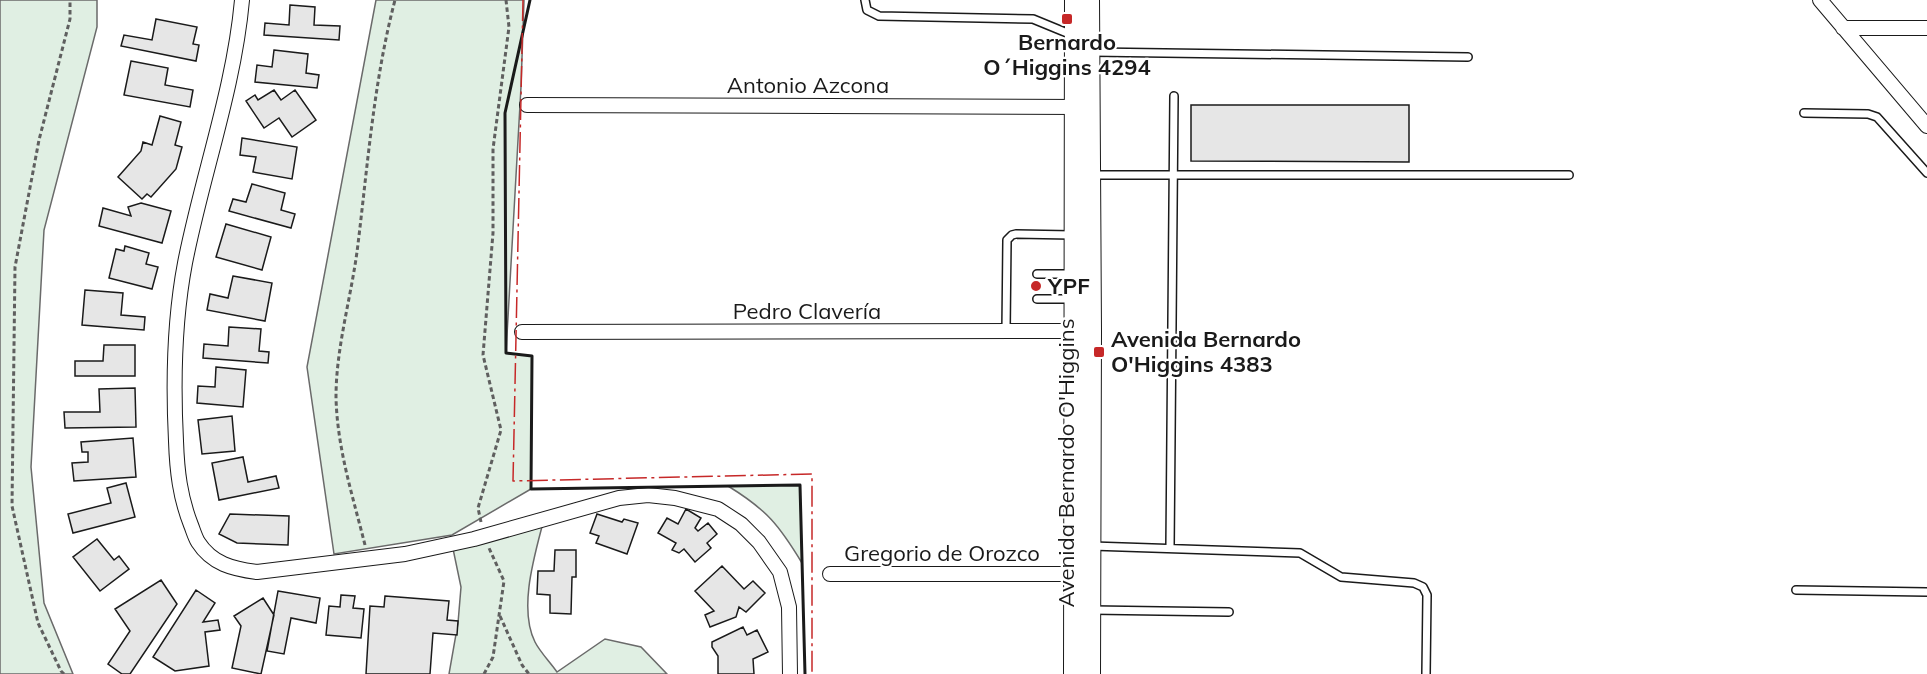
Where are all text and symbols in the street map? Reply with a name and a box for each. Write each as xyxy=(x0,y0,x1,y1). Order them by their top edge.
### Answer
marker: Bernardo O´Higgins 4294 xyxy=(1060,12,1074,26)
place label: Bernardo O´Higgins 4294 xyxy=(983,28,1151,81)
street label: Antonio Azcona xyxy=(727,71,889,99)
place label: YPF xyxy=(1047,272,1090,300)
marker: YPF xyxy=(1029,279,1043,293)
street label: Pedro Clavería xyxy=(733,297,881,325)
street label: Avenida Bernardo O'Higgins xyxy=(1052,318,1080,608)
place label: Avenida Bernardo O'Higgins 4383 xyxy=(1111,325,1301,378)
marker: Avenida Bernardo O'Higgins 4383 xyxy=(1092,345,1106,359)
street label: Gregorio de Orozco xyxy=(844,539,1040,567)

